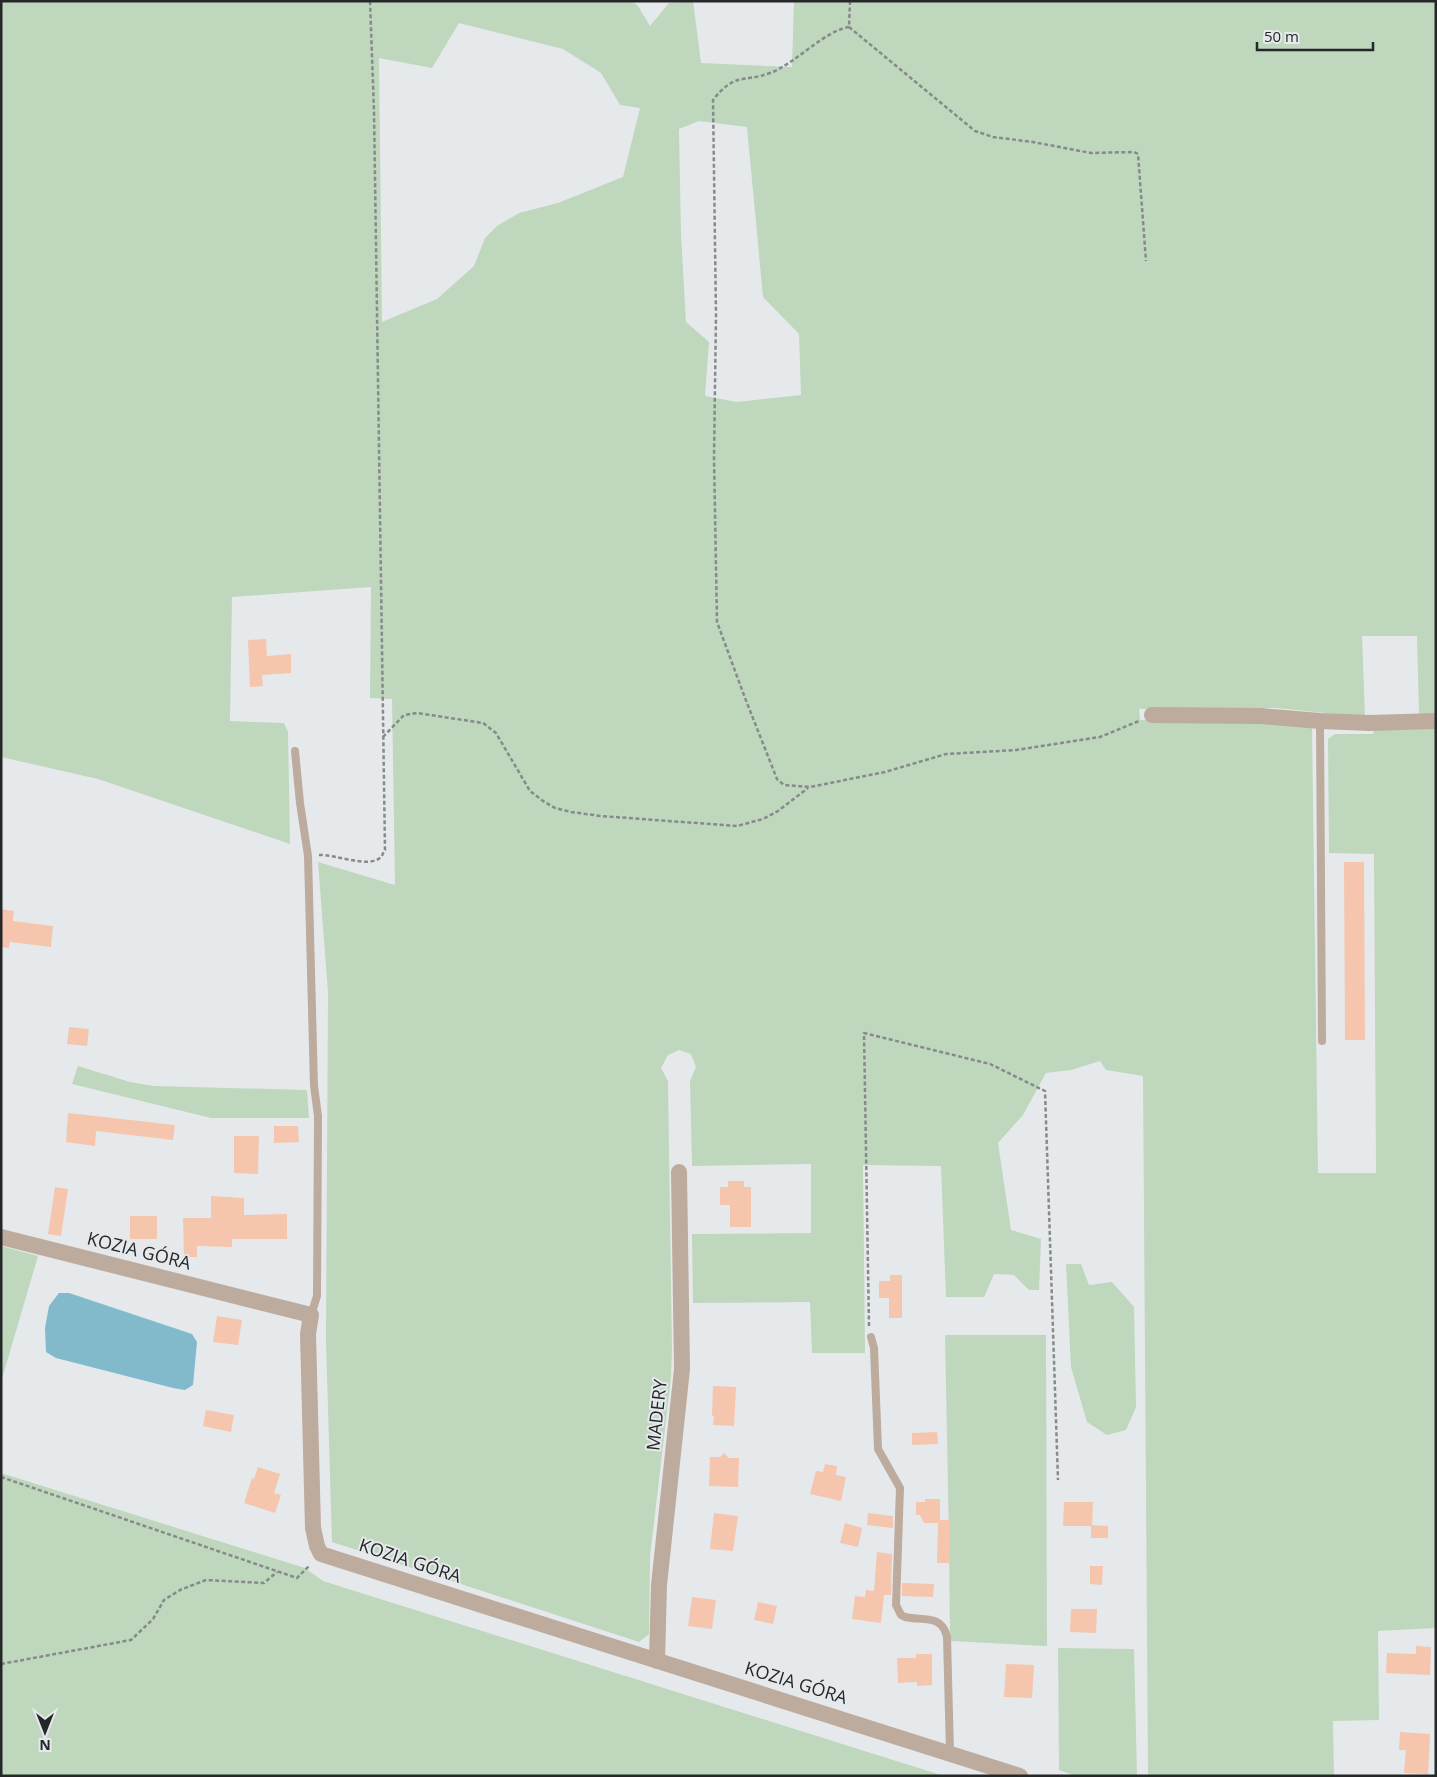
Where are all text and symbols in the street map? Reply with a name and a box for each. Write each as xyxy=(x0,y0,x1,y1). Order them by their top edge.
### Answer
scale bar xyxy=(1257,20,1373,52)
text: 50 m xyxy=(1264,26,1299,46)
street label: KOZIA GÓRA xyxy=(85,1226,194,1275)
street label: MADERY xyxy=(640,1377,672,1452)
street label: KOZIA GÓRA xyxy=(356,1532,465,1588)
street label: KOZIA GÓRA xyxy=(742,1655,851,1709)
north arrow xyxy=(20,1707,70,1757)
text: N xyxy=(39,1736,51,1755)

